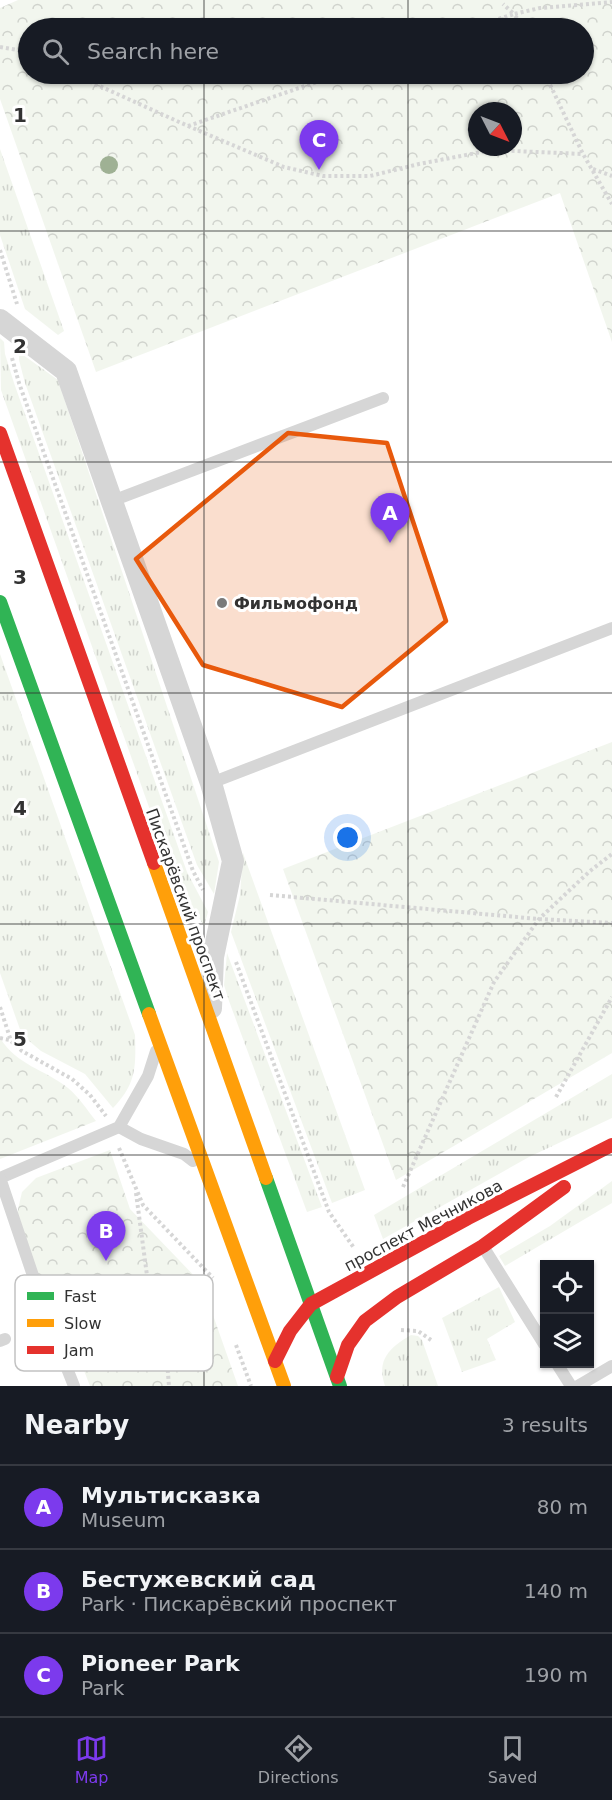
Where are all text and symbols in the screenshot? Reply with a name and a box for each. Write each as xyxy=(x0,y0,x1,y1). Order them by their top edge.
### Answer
search box xyxy=(18,18,594,84)
icon: search xyxy=(39,35,72,68)
text: Search here xyxy=(87,39,219,64)
north arrow xyxy=(468,102,522,156)
text: 1 xyxy=(13,103,27,127)
pin: C xyxy=(300,120,338,170)
text: 2 xyxy=(13,334,27,358)
pin: A xyxy=(370,494,410,543)
text: 3 xyxy=(13,565,27,589)
place label: Фильмофонд xyxy=(234,594,358,613)
marker: Фильмофонд xyxy=(215,596,229,610)
text: 4 xyxy=(13,796,27,820)
street label: Пискарёвский проспект xyxy=(142,806,229,1003)
your location xyxy=(333,823,362,852)
text: 5 xyxy=(13,1027,27,1051)
street label: проспект Мечникова xyxy=(341,1176,505,1275)
pin: B xyxy=(86,1212,126,1261)
map controls xyxy=(540,1260,594,1368)
button: locate xyxy=(540,1260,594,1314)
legend xyxy=(15,1275,213,1371)
text: Fast xyxy=(64,1287,96,1306)
text: Slow xyxy=(64,1314,101,1333)
button: layers xyxy=(540,1314,594,1368)
text: Jam xyxy=(63,1341,94,1360)
text: Nearby xyxy=(24,1410,129,1440)
text: 3 results xyxy=(502,1413,588,1437)
text: Мультисказка xyxy=(81,1483,261,1508)
text: A xyxy=(36,1495,51,1519)
text: 80 m xyxy=(537,1495,588,1519)
text: Museum xyxy=(81,1508,166,1532)
text: Бестужевский сад xyxy=(81,1567,316,1592)
text: B xyxy=(36,1579,51,1603)
text: 140 m xyxy=(524,1579,588,1603)
text: Park · Пискарёвский проспект xyxy=(81,1592,397,1616)
text: Pioneer Park xyxy=(81,1651,240,1676)
text: C xyxy=(36,1663,51,1687)
text: 190 m xyxy=(524,1663,588,1687)
text: Park xyxy=(81,1676,124,1700)
tab: Map xyxy=(75,1732,108,1787)
tab: Directions xyxy=(258,1732,338,1787)
tab: Saved xyxy=(488,1732,537,1787)

